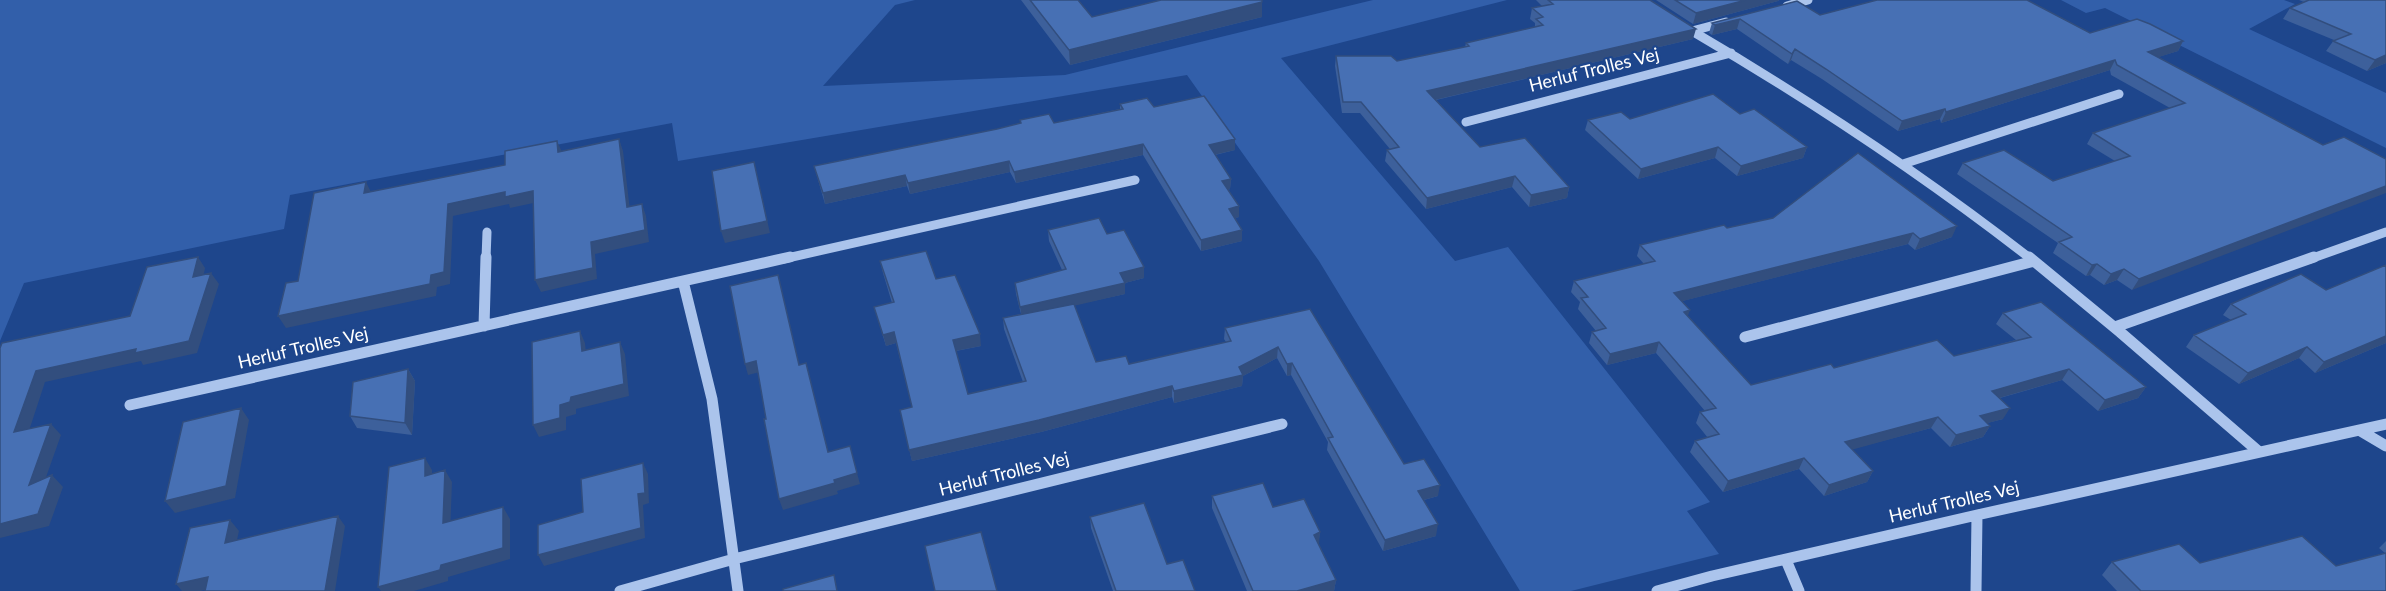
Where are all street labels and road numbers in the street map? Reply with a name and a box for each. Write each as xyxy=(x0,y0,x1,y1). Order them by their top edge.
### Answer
street label: Herluf Trolles Vej xyxy=(1526,42,1661,96)
street label: Herluf Trolles Vej xyxy=(235,321,370,373)
street label: Herluf Trolles Vej xyxy=(936,446,1071,500)
street label: Herluf Trolles Vej xyxy=(1886,475,2021,527)

